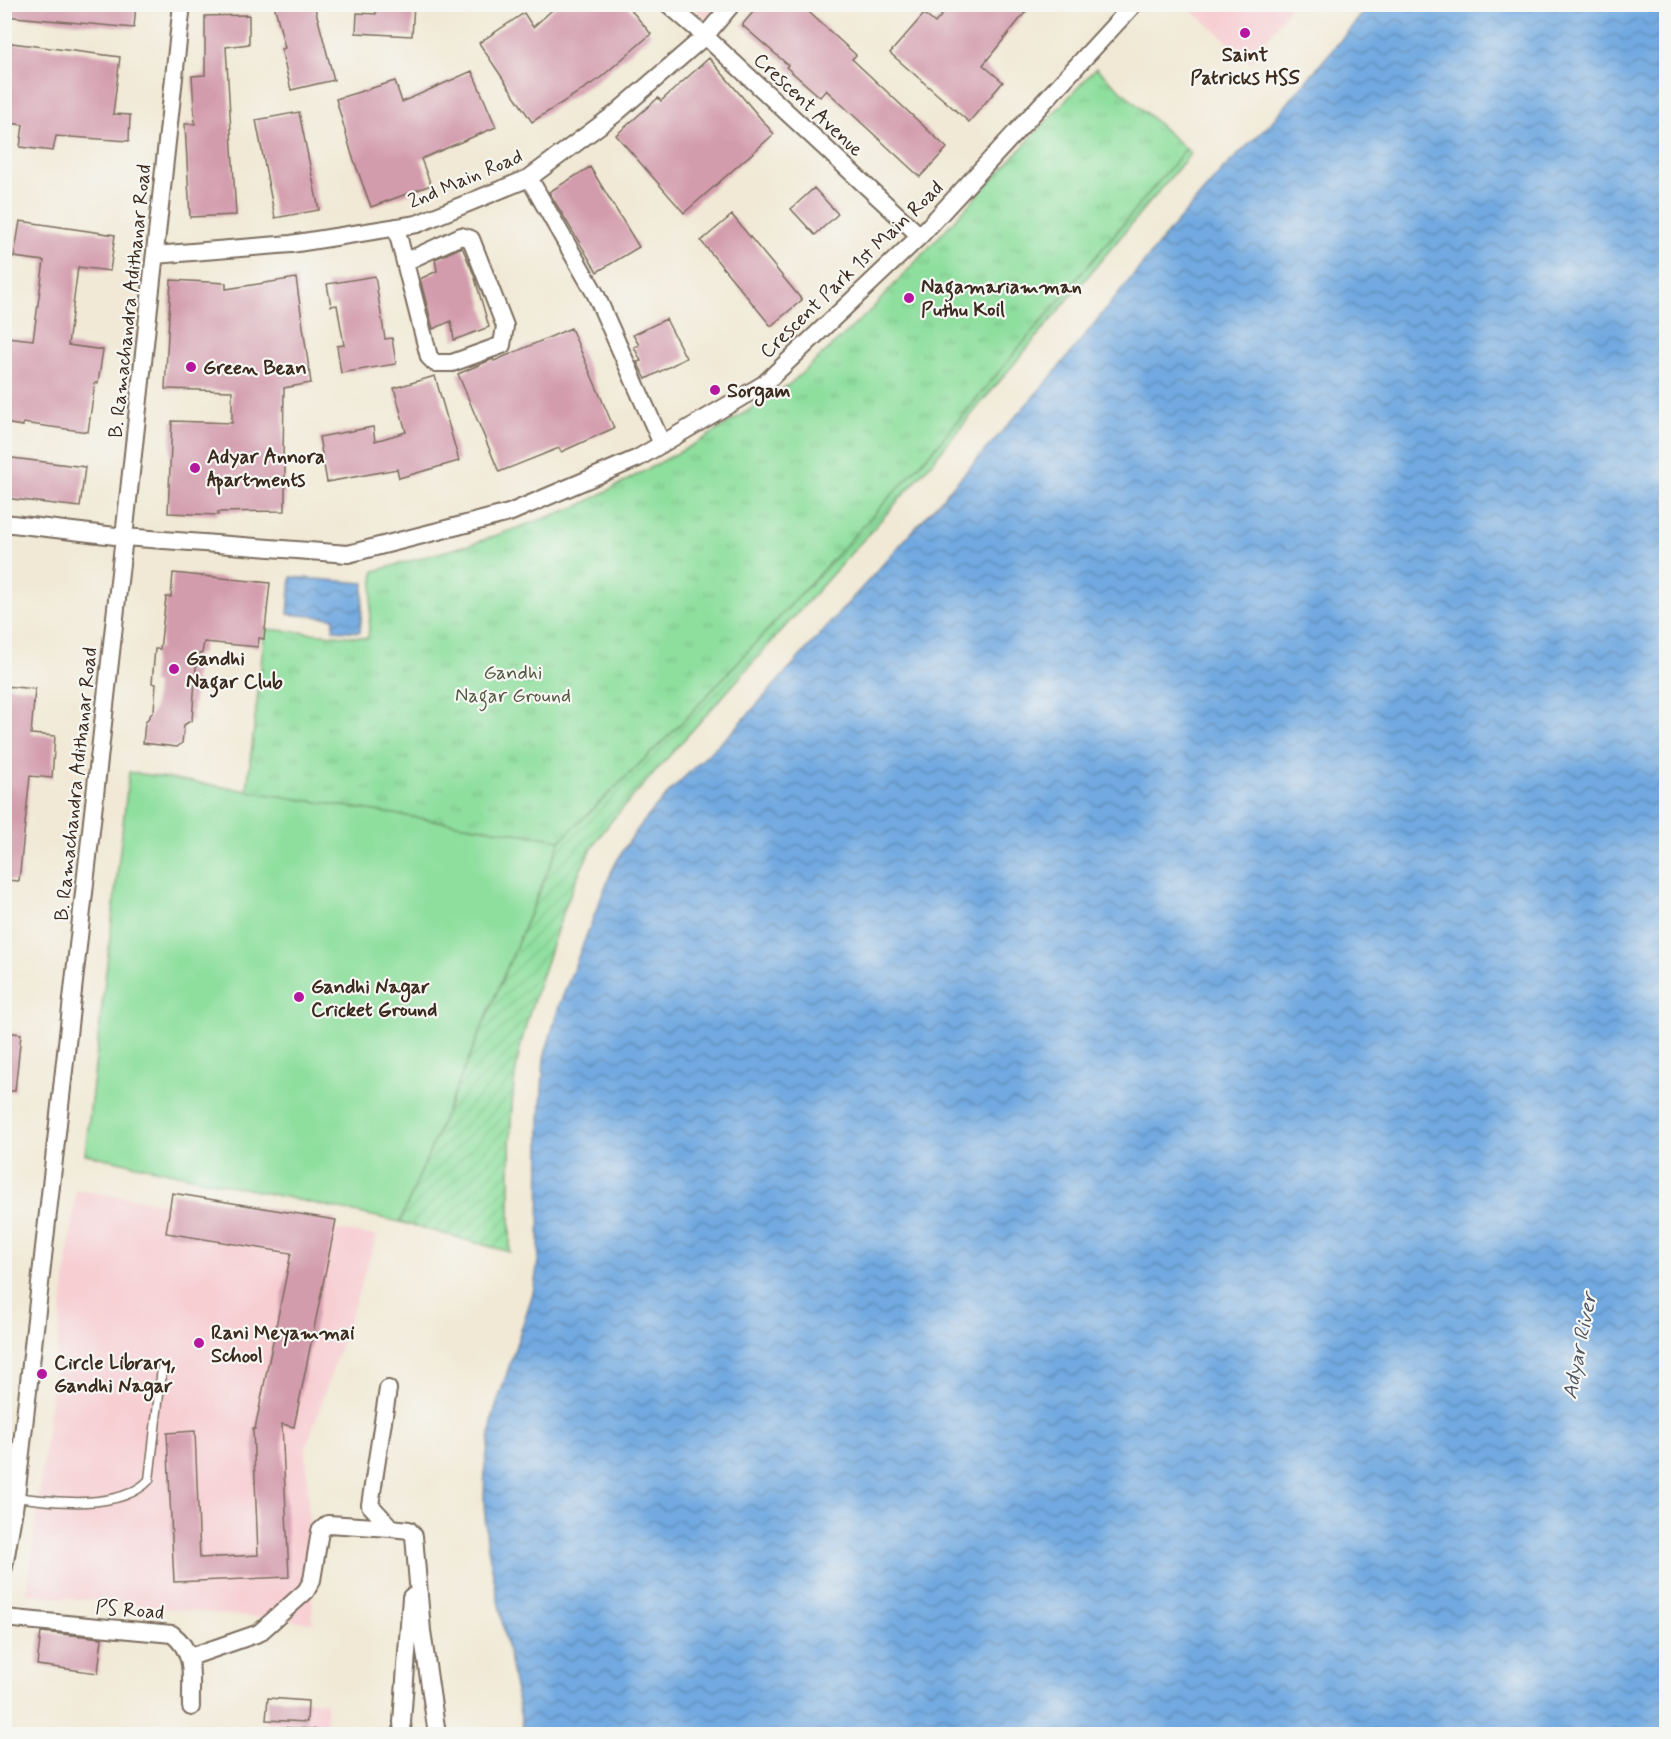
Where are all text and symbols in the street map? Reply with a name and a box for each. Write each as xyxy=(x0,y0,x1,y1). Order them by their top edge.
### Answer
marker: Saint Patricks HSS xyxy=(1238,26,1252,40)
place label: Saint Patricks HSS xyxy=(1190,42,1301,92)
street label: Crescent Avenue xyxy=(747,47,869,163)
street label: 2nd Main Road xyxy=(404,143,527,216)
street label: B. Ramachandra Adithanar Road xyxy=(103,163,158,439)
street label: Crescent Park 1st Main Road xyxy=(754,175,950,365)
place label: Nagamariamman Puthu Koil xyxy=(921,274,1082,324)
marker: Nagamariamman Puthu Koil xyxy=(902,291,916,305)
place label: Green Bean xyxy=(203,355,307,382)
marker: Green Bean xyxy=(184,360,198,374)
place label: Sorgam xyxy=(727,378,791,407)
marker: Sorgam xyxy=(708,383,722,397)
place label: Adyar Annora Apartments xyxy=(207,444,325,495)
marker: Adyar Annora Apartments xyxy=(188,461,202,475)
street label: B. Ramachandra Adithanar Road xyxy=(49,646,104,922)
place label: Gandhi Nagar Club xyxy=(186,646,283,698)
park label: Gandhi Nagar Ground xyxy=(455,660,571,712)
marker: Gandhi Nagar Club xyxy=(167,662,181,676)
place label: Gandhi Nagar Cricket Ground xyxy=(311,974,437,1024)
marker: Gandhi Nagar Cricket Ground xyxy=(292,990,306,1004)
water label: Adyar River xyxy=(1556,1288,1605,1402)
place label: Rani Meyammai School xyxy=(211,1320,355,1370)
marker: Rani Meyammai School xyxy=(192,1336,206,1350)
place label: Circle Library, Gandhi Nagar xyxy=(54,1350,176,1402)
marker: Circle Library, Gandhi Nagar xyxy=(35,1367,49,1381)
street label: PS Road xyxy=(94,1594,165,1627)

